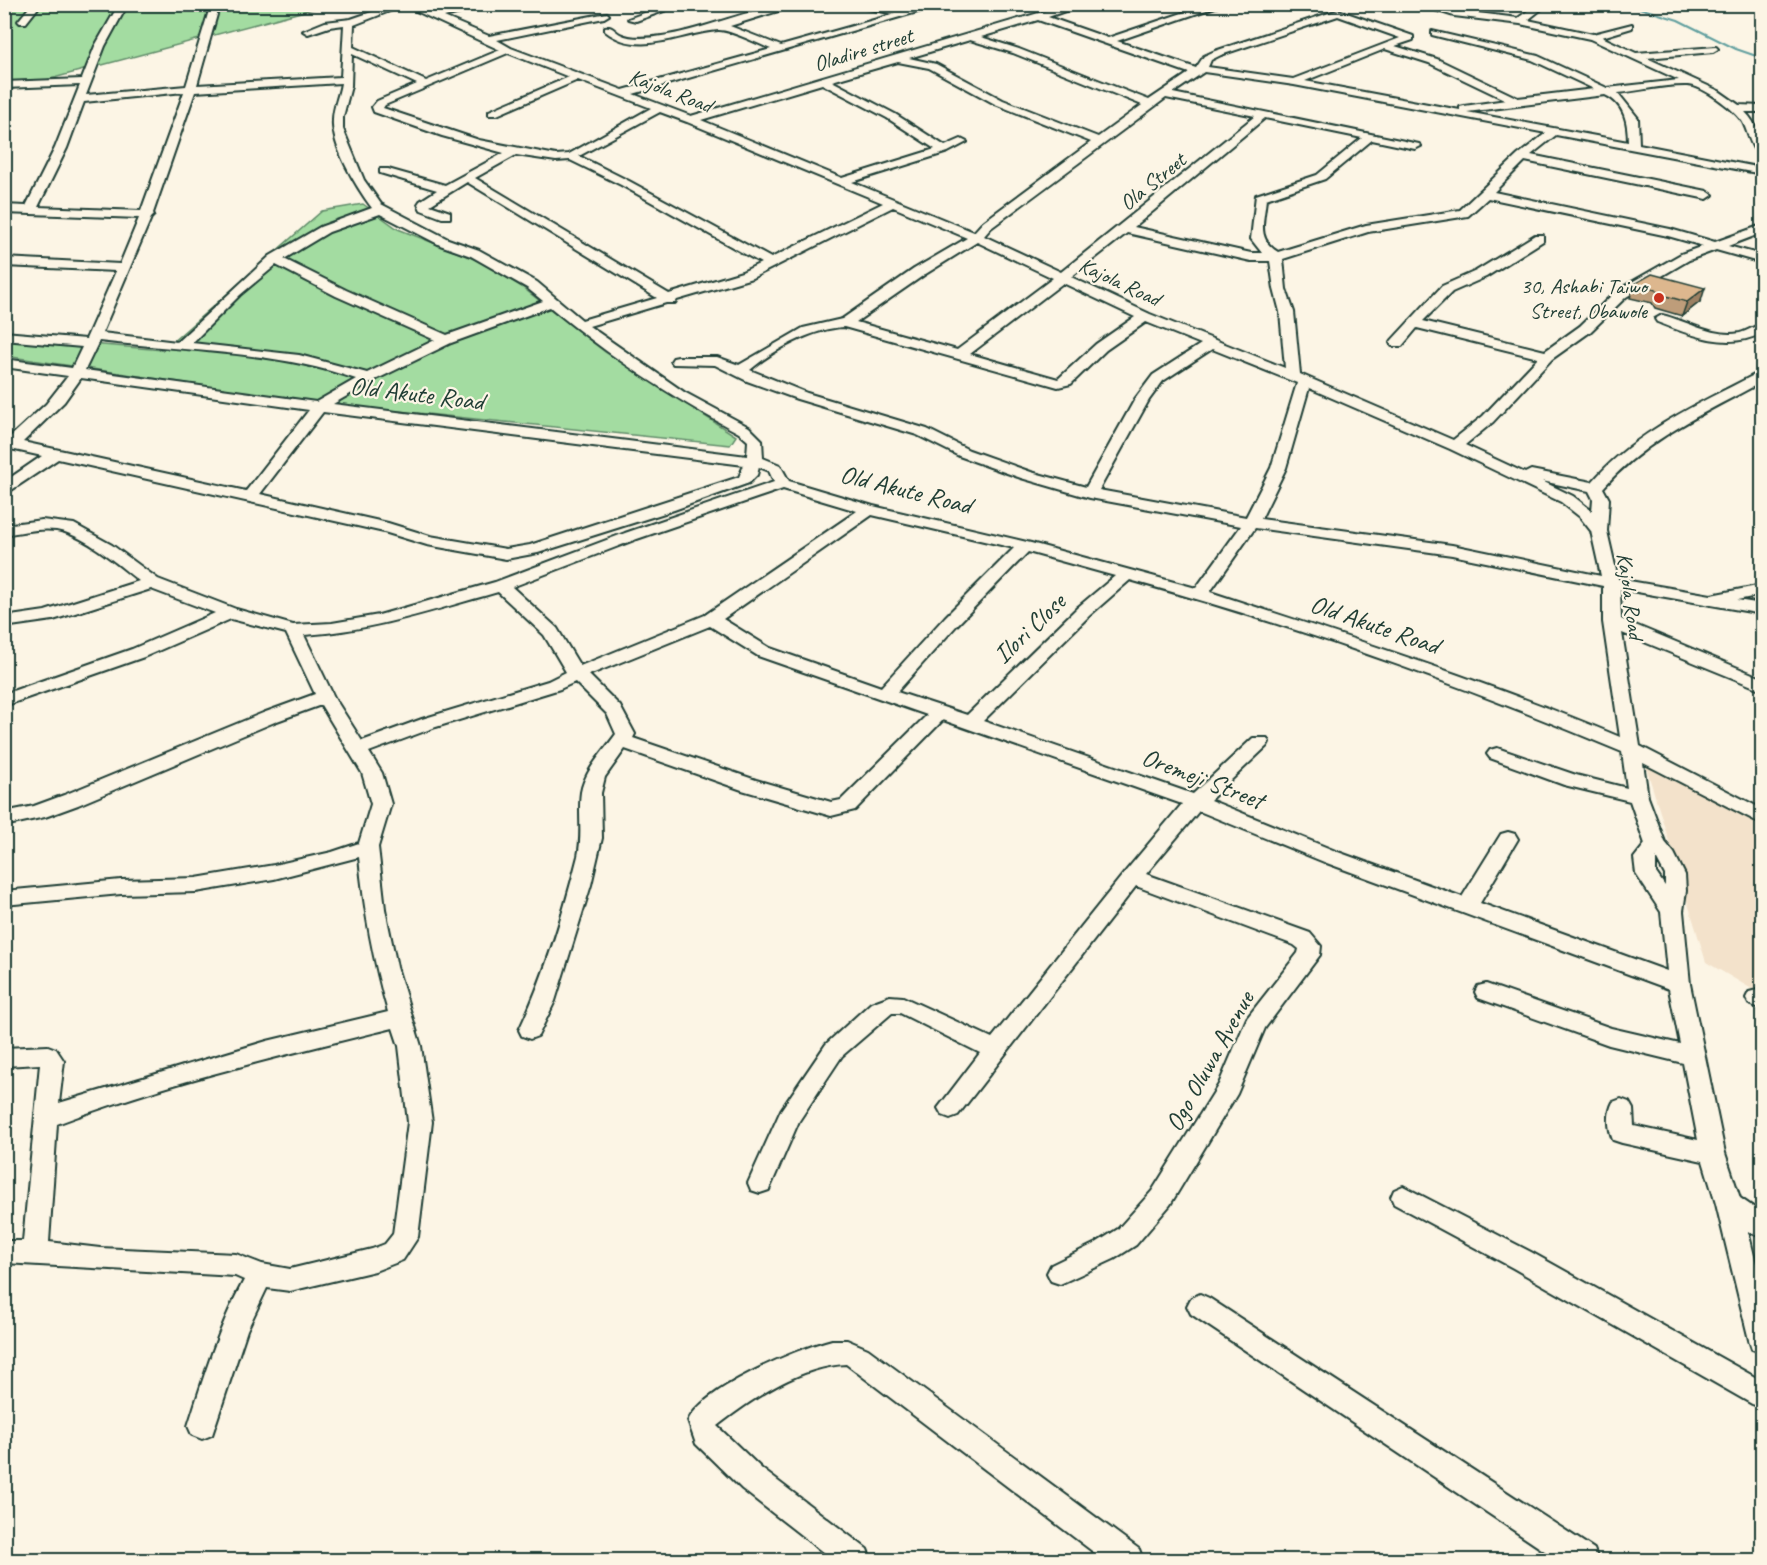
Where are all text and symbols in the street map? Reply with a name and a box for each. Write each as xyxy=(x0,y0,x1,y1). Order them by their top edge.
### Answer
street label: Oladire street xyxy=(810,21,919,78)
street label: Kajola Road xyxy=(625,62,719,121)
street label: Ola Street xyxy=(1114,145,1194,217)
street label: Kajola Road xyxy=(1074,251,1168,314)
place label: 30, Ashabi Taiwo Street, Obawole xyxy=(1520,272,1649,325)
marker: 30, Ashabi Taiwo Street, Obawole xyxy=(1652,291,1666,305)
street label: Old Akute Road xyxy=(348,369,489,419)
street label: Old Akute Road xyxy=(837,457,979,523)
street label: Kajola Road xyxy=(1610,551,1650,644)
street label: Ilori Close xyxy=(986,584,1074,671)
street label: Old Akute Road xyxy=(1306,587,1447,663)
street label: Oremeji Street xyxy=(1137,740,1272,818)
street label: Ogo Oluwa Avenue xyxy=(1157,984,1262,1137)

